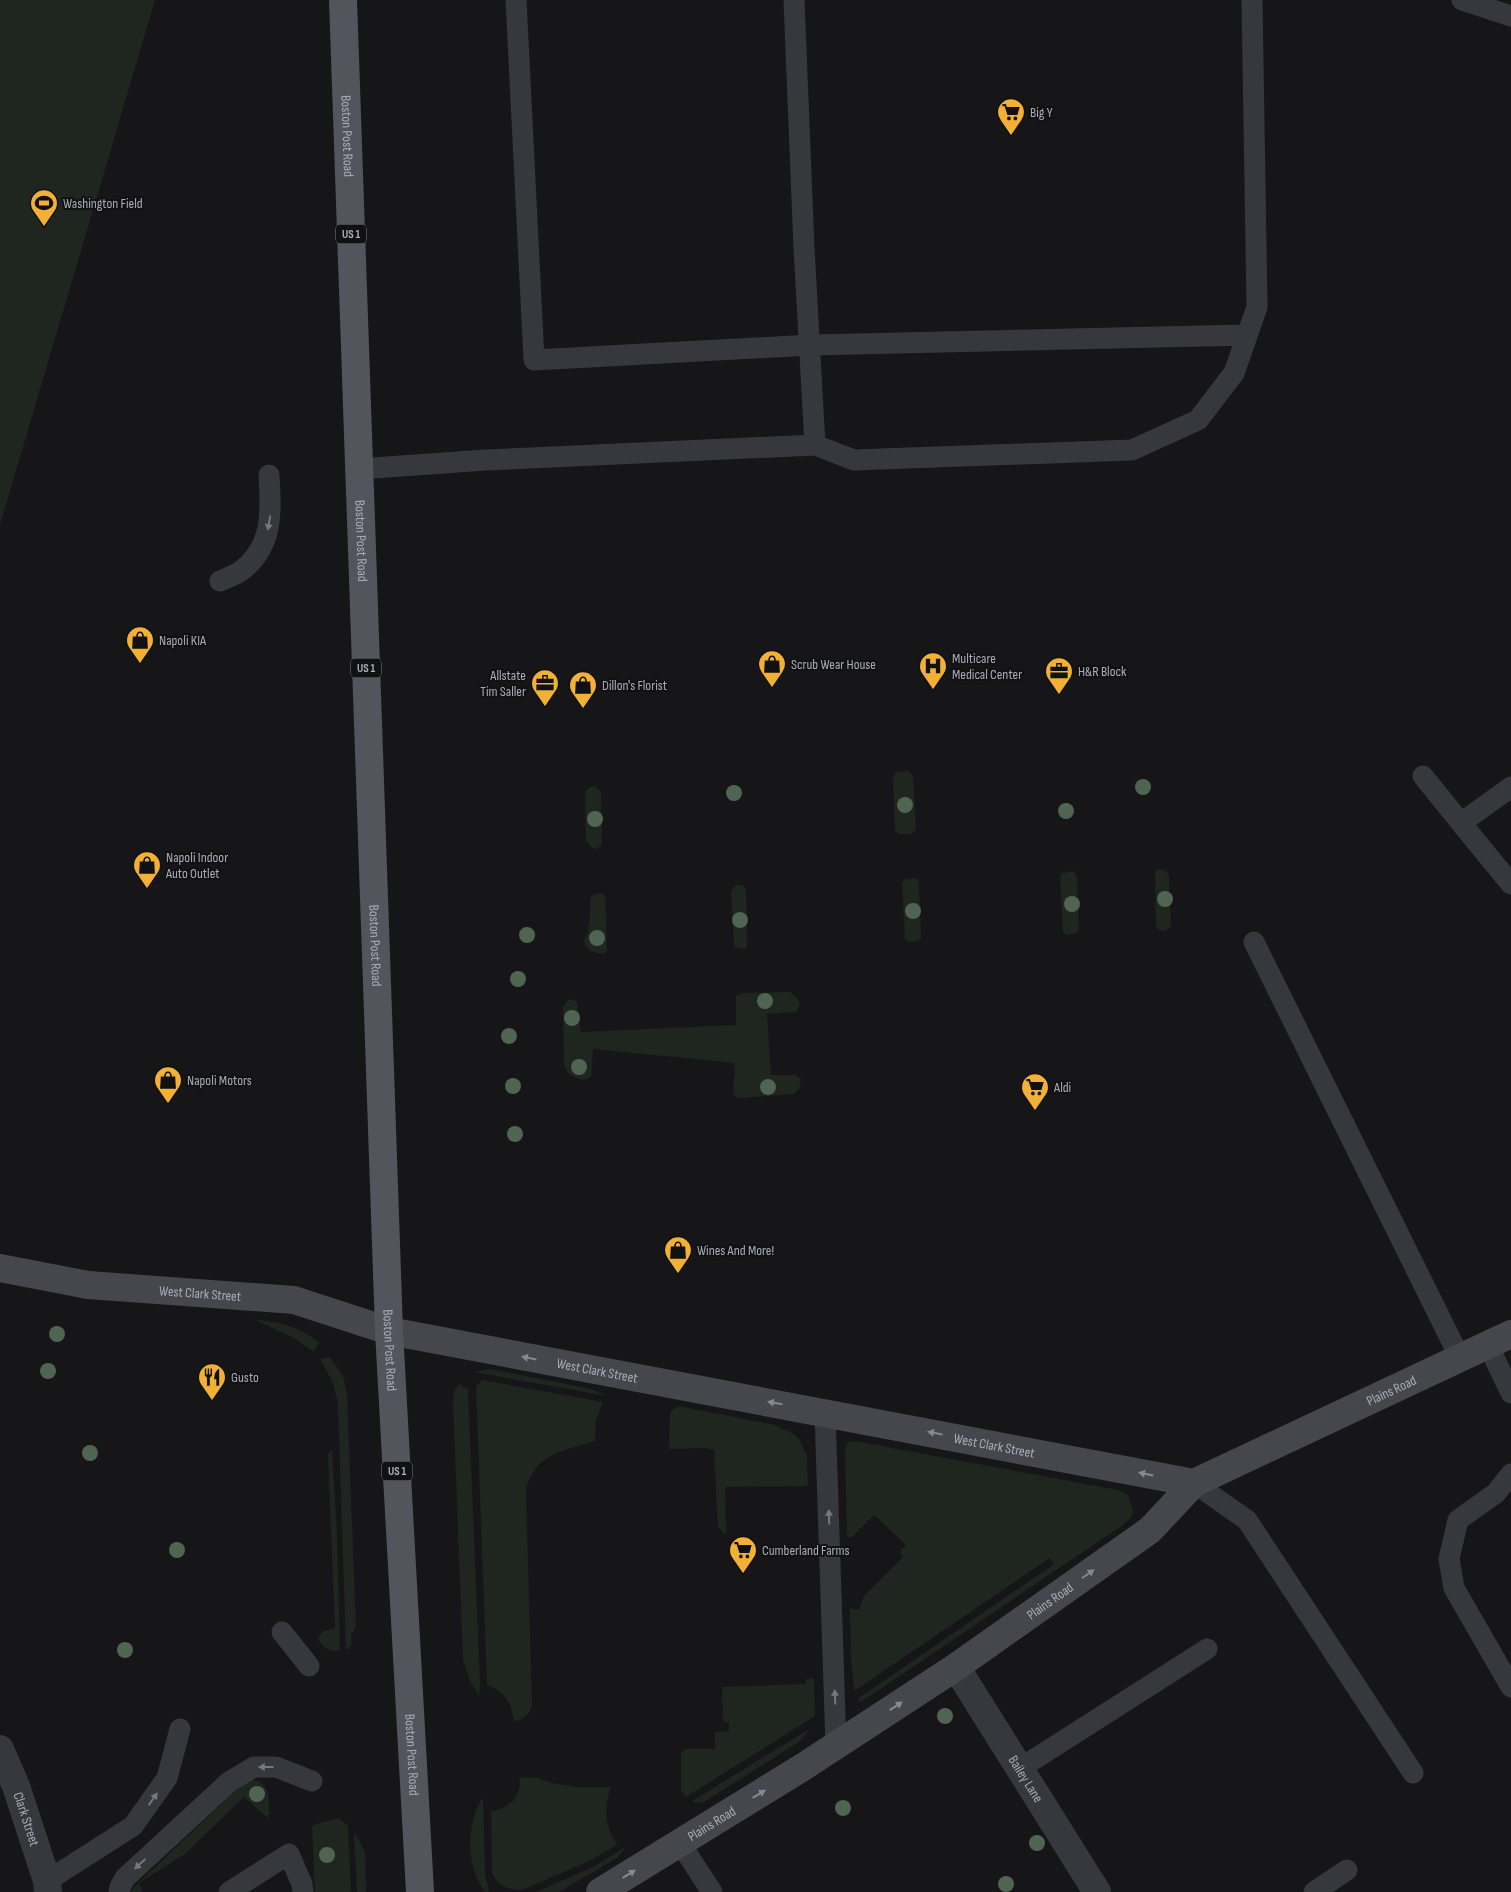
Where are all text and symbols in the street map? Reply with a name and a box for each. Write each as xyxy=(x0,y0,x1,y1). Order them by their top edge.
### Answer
street label: Boston Post Road xyxy=(337,95,357,177)
supermarket icon: Big Y xyxy=(996,97,1026,136)
place label: Big Y xyxy=(1030,104,1053,121)
sports icon: Washington Field xyxy=(29,188,59,227)
place label: Washington Field xyxy=(63,195,143,212)
road number: US 1 xyxy=(336,224,366,243)
street label: Boston Post Road xyxy=(351,499,371,582)
one-way arrow xyxy=(265,515,273,531)
shop icon: Napoli KIA xyxy=(125,625,155,664)
place label: Napoli KIA xyxy=(159,632,207,649)
shop icon: Scrub Wear House xyxy=(757,649,787,688)
place label: Multicare Medical Center xyxy=(952,650,1022,683)
hospital icon: Multicare Medical Center xyxy=(918,651,948,690)
place label: Scrub Wear House xyxy=(791,656,876,673)
office icon: H&R Block xyxy=(1044,656,1074,695)
road number: US 1 xyxy=(351,658,381,678)
place label: H&R Block xyxy=(1078,663,1127,680)
place label: Allstate Tim Saller xyxy=(480,667,526,700)
office icon: Allstate Tim Saller xyxy=(530,668,560,707)
shop icon: Dillon's Florist xyxy=(568,670,598,709)
place label: Dillon's Florist xyxy=(602,677,667,694)
place label: Napoli Indoor Auto Outlet xyxy=(165,849,228,882)
shop icon: Napoli Indoor Auto Outlet xyxy=(132,850,162,889)
street label: Boston Post Road xyxy=(365,904,385,987)
shop icon: Napoli Motors xyxy=(153,1065,183,1104)
place label: Napoli Motors xyxy=(187,1072,252,1089)
supermarket icon: Aldi xyxy=(1020,1072,1050,1111)
place label: Aldi xyxy=(1053,1079,1071,1096)
shop icon: Wines And More! xyxy=(663,1235,693,1274)
place label: Wines And More! xyxy=(697,1242,774,1259)
street label: West Clark Street xyxy=(158,1282,242,1305)
street label: Boston Post Road xyxy=(379,1309,400,1392)
one-way arrow xyxy=(521,1353,537,1361)
street label: West Clark Street xyxy=(555,1355,639,1387)
restaurant icon: Gusto xyxy=(197,1362,227,1401)
place label: Gusto xyxy=(231,1369,259,1386)
street label: Plains Road xyxy=(1364,1372,1419,1410)
one-way arrow xyxy=(767,1399,783,1407)
one-way arrow xyxy=(926,1429,942,1437)
street label: West Clark Street xyxy=(952,1430,1036,1462)
road number: US 1 xyxy=(382,1462,412,1480)
one-way arrow xyxy=(1138,1470,1153,1478)
one-way arrow xyxy=(825,1509,833,1525)
supermarket icon: Cumberland Farms xyxy=(728,1535,758,1574)
place label: Cumberland Farms xyxy=(762,1542,850,1559)
one-way arrow xyxy=(1081,1569,1095,1579)
street label: Plains Road xyxy=(1023,1579,1077,1623)
one-way arrow xyxy=(831,1689,839,1705)
one-way arrow xyxy=(890,1702,903,1711)
street label: Boston Post Road xyxy=(401,1713,423,1796)
street label: Bailey Lane xyxy=(1005,1752,1047,1806)
one-way arrow xyxy=(258,1763,274,1771)
street label: Clark Street xyxy=(10,1790,43,1848)
one-way arrow xyxy=(753,1790,766,1799)
one-way arrow xyxy=(148,1792,158,1805)
street label: Plains Road xyxy=(685,1802,739,1845)
one-way arrow xyxy=(135,1858,147,1870)
one-way arrow xyxy=(622,1870,635,1879)

